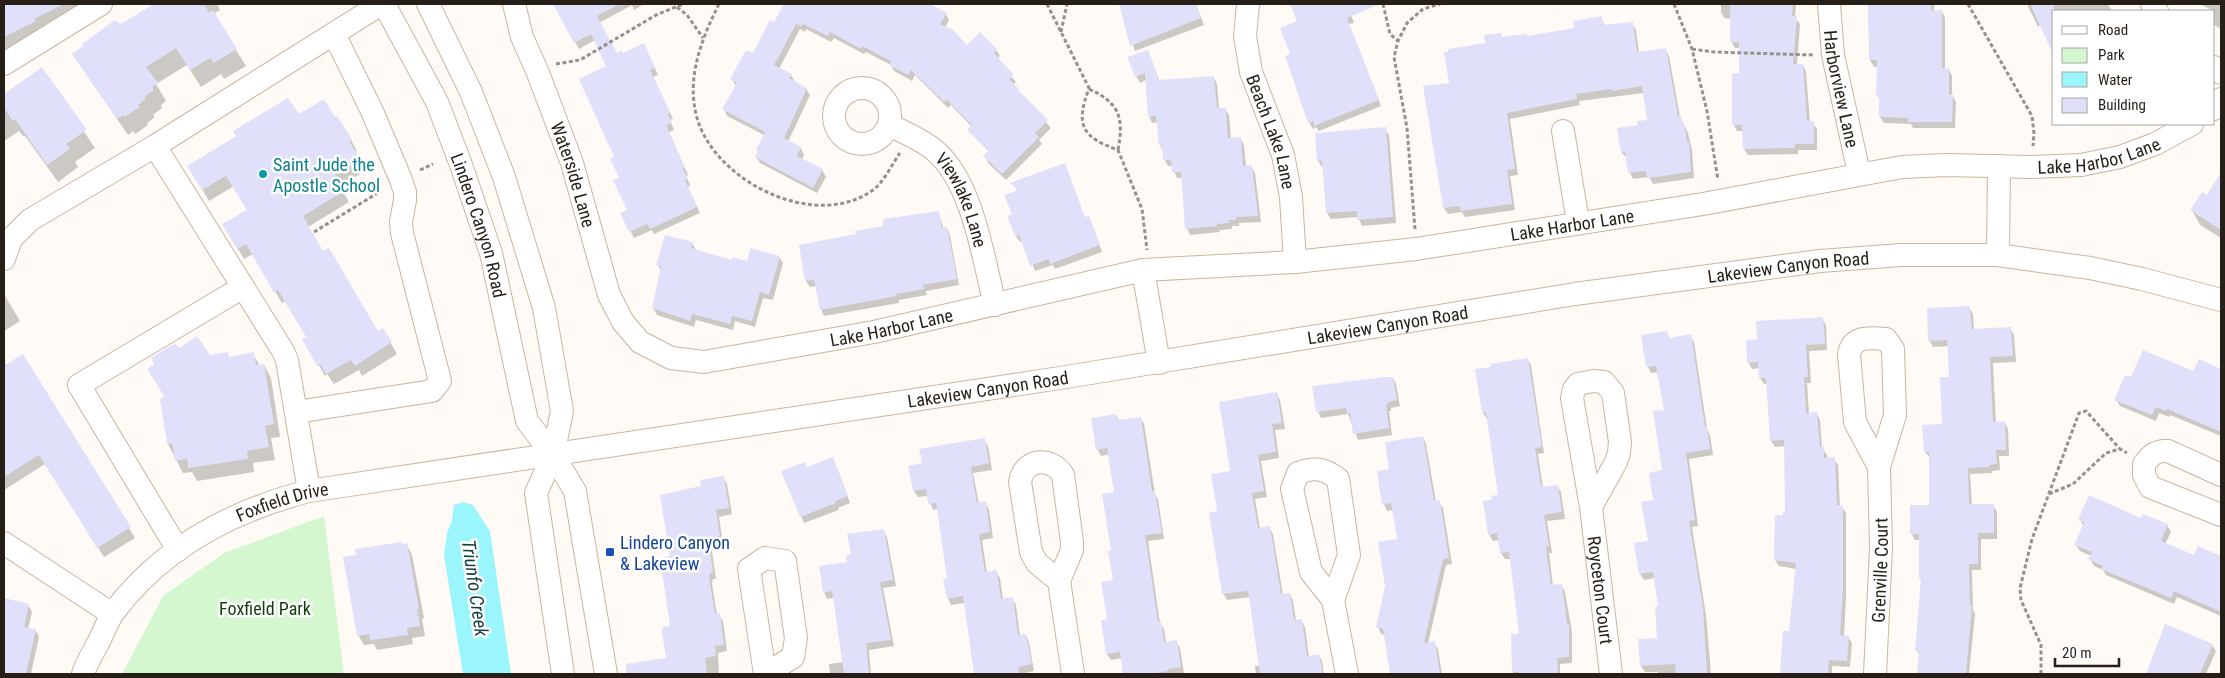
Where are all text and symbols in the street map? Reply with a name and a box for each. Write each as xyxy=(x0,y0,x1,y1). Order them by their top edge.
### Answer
legend xyxy=(2052,10,2215,125)
text: Road xyxy=(2098,21,2128,39)
street label: Harborview Lane xyxy=(1821,29,1864,150)
text: Park xyxy=(2098,46,2125,64)
street label: Beach Lake Lane xyxy=(1242,71,1300,191)
text: Water xyxy=(2098,71,2133,89)
text: Building xyxy=(2098,96,2146,114)
street label: Waterside Lane xyxy=(547,119,600,230)
street label: Lake Harbor Lane xyxy=(2037,133,2164,177)
street label: Viewlake Lane xyxy=(932,148,992,249)
street label: Lindero Canyon Road xyxy=(447,150,511,300)
place label: Saint Jude the Apostle School xyxy=(273,154,380,196)
marker: Saint Jude the Apostle School xyxy=(257,168,269,180)
street label: Lake Harbor Lane xyxy=(1509,204,1635,245)
street label: Lakeview Canyon Road xyxy=(1706,247,1870,287)
street label: Lakeview Canyon Road xyxy=(1306,301,1470,348)
street label: Lake Harbor Lane xyxy=(828,304,955,350)
street label: Lakeview Canyon Road xyxy=(906,366,1070,411)
street label: Foxfield Drive xyxy=(233,478,330,525)
street label: Grenville Court xyxy=(1867,517,1892,623)
place label: Lindero Canyon & Lakeview xyxy=(620,532,730,574)
street label: Royceton Court xyxy=(1584,535,1618,645)
water label: Triunfo Creek xyxy=(457,538,493,639)
marker: Lindero Canyon & Lakeview xyxy=(604,546,616,558)
park label: Foxfield Park xyxy=(219,598,311,619)
scale bar xyxy=(2055,636,2119,668)
text: 20 m xyxy=(2062,644,2092,662)

